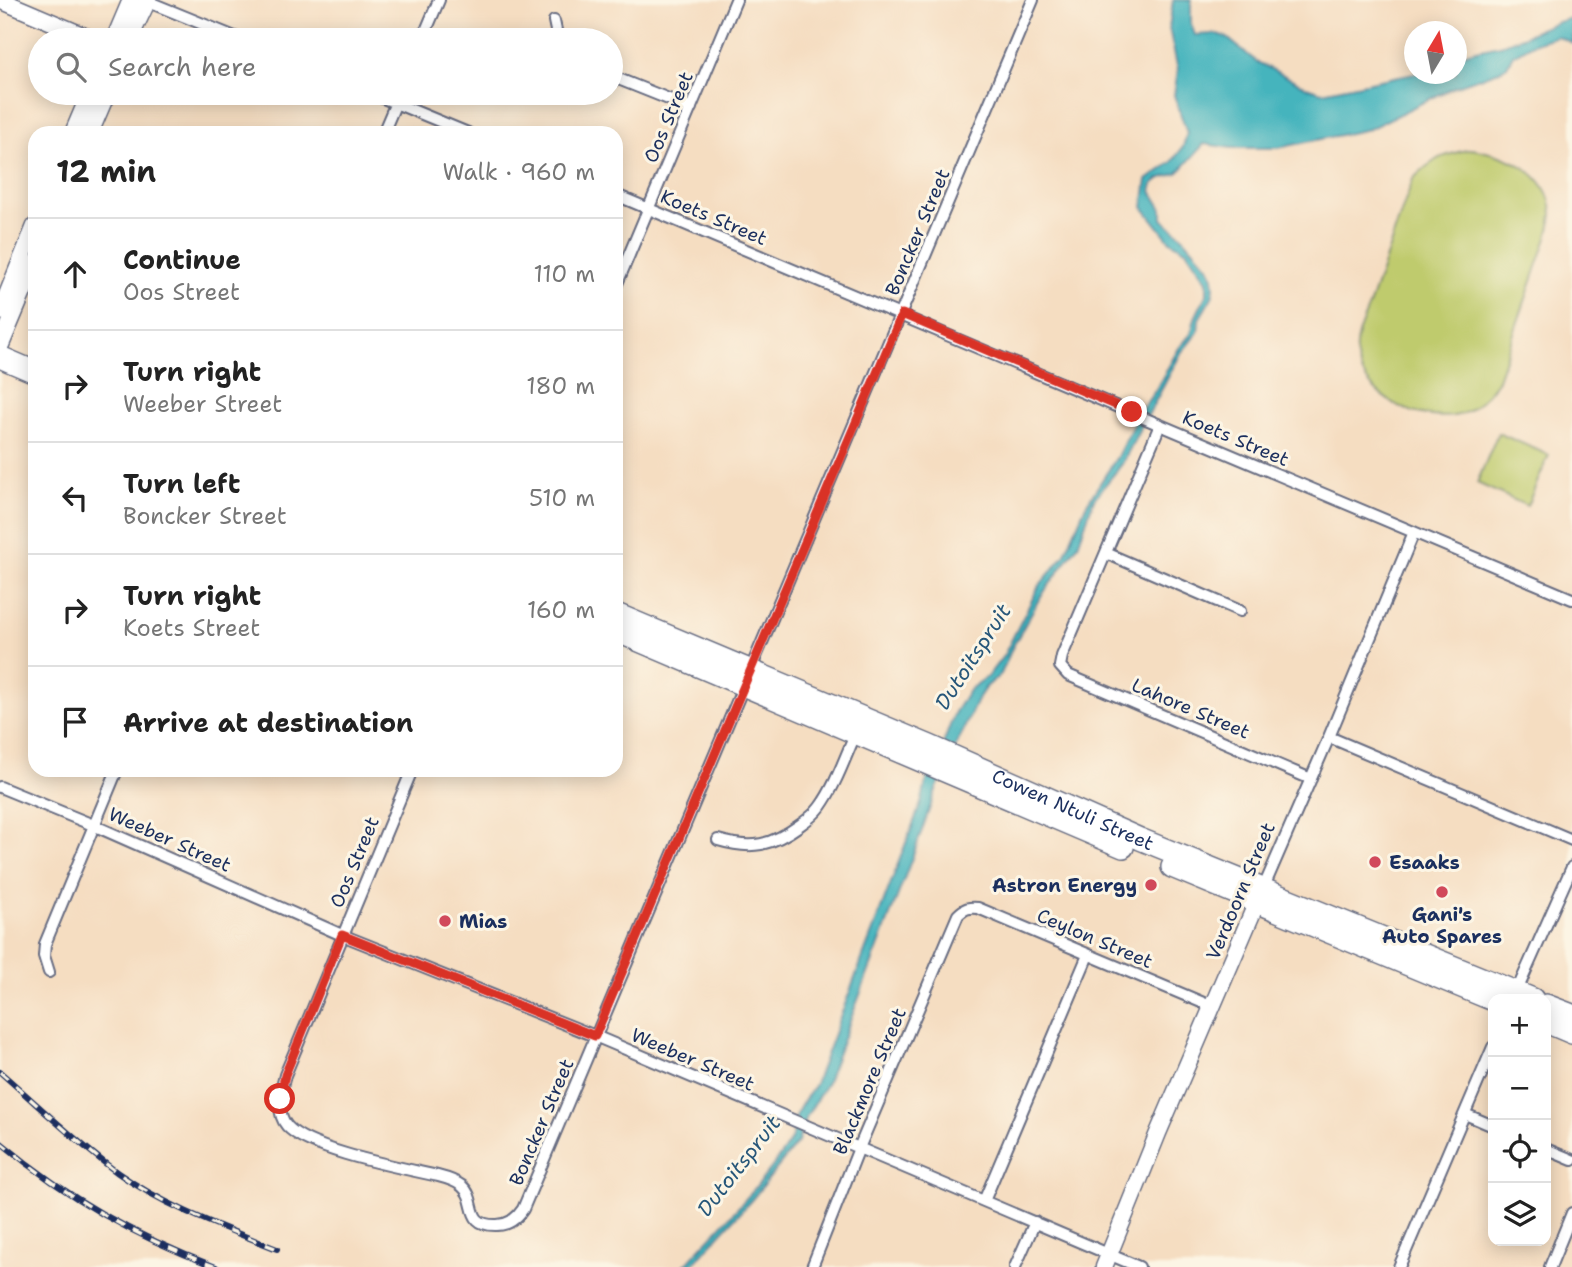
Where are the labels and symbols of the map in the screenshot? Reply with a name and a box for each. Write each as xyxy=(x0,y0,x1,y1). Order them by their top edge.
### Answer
north arrow xyxy=(1404,21,1467,84)
street label: Oos Street xyxy=(638,68,699,167)
street label: Boncker Street xyxy=(880,165,955,299)
street label: Koets Street xyxy=(657,184,771,251)
route end xyxy=(1116,396,1147,427)
street label: Koets Street xyxy=(1179,405,1293,472)
water label: Dutoitspruit xyxy=(928,598,1018,715)
street label: Lahore Street xyxy=(1128,672,1254,745)
street label: Cowen Ntuli Street xyxy=(988,763,1157,856)
street label: Weeber Street xyxy=(105,801,235,878)
street label: Oos Street xyxy=(324,813,385,912)
street label: Verdoorn Street xyxy=(1200,819,1281,964)
place label: Esaaks xyxy=(1389,850,1460,875)
marker: Esaaks xyxy=(1367,854,1383,870)
place label: Astron Energy xyxy=(992,873,1137,898)
marker: Astron Energy xyxy=(1143,877,1159,893)
marker: Gani's Auto Spares xyxy=(1434,884,1450,900)
place label: Gani's Auto Spares xyxy=(1382,902,1502,949)
street label: Ceylon Street xyxy=(1033,903,1157,974)
place label: Mias xyxy=(459,909,507,934)
marker: Mias xyxy=(437,913,453,929)
street label: Blackmore Street xyxy=(827,1004,912,1158)
street label: Weeber Street xyxy=(627,1022,758,1097)
street label: Boncker Street xyxy=(504,1055,579,1189)
route start xyxy=(264,1083,295,1114)
water label: Dutoitspruit xyxy=(691,1109,788,1222)

